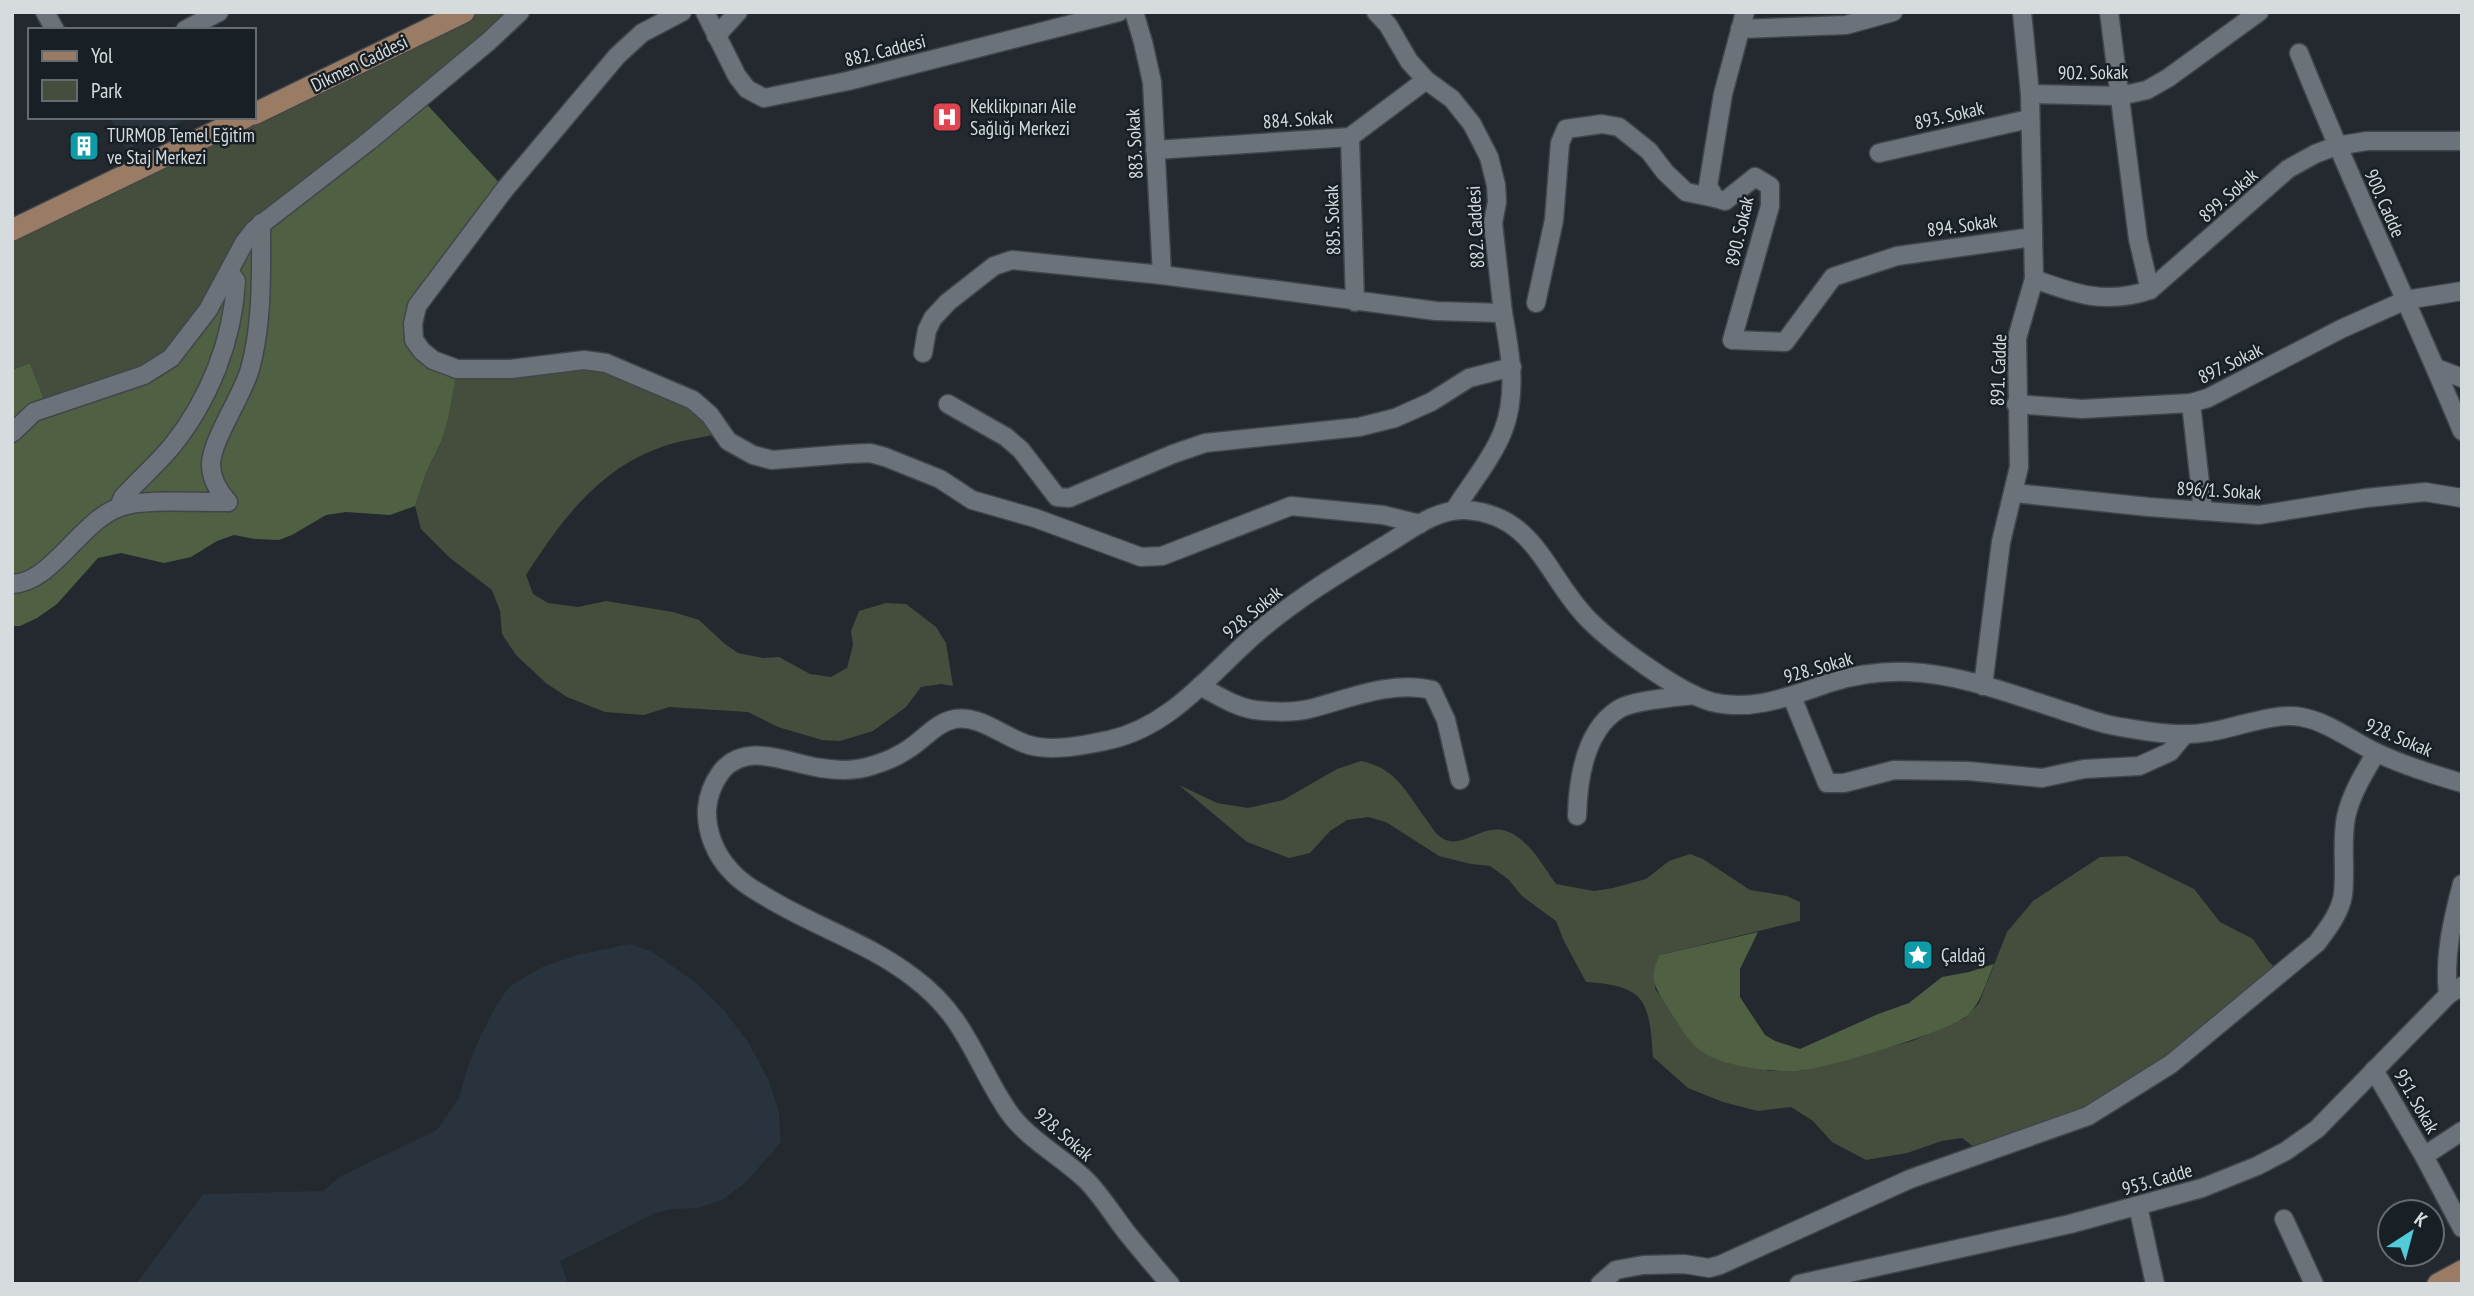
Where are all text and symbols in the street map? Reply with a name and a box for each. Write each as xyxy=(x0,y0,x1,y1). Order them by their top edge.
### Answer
legend xyxy=(28,28,256,119)
street label: 882. Caddesi xyxy=(842,28,928,72)
street label: Dikmen Caddesi xyxy=(307,29,411,97)
text: Yol xyxy=(91,42,113,69)
street label: 902. Sokak xyxy=(2058,59,2129,85)
text: Park xyxy=(91,77,122,104)
place label: Keklikpınarı Aile Sağlığı Merkezi xyxy=(970,94,1076,140)
street label: 893. Sokak xyxy=(1912,95,1987,135)
hospital icon: Keklikpınarı Aile Sağlığı Merkezi xyxy=(930,100,964,134)
street label: 884. Sokak xyxy=(1262,105,1335,133)
street label: 883. Sokak xyxy=(1120,108,1148,180)
place label: TURMOB Temel Eğitim ve Staj Merkezi xyxy=(107,123,255,169)
building icon: TURMOB Temel Eğitim ve Staj Merkezi xyxy=(67,129,101,163)
street label: 899. Sokak xyxy=(2194,162,2263,227)
street label: 900. Cadde xyxy=(2359,165,2411,241)
street label: 885. Sokak xyxy=(1319,184,1345,256)
street label: 882. Caddesi xyxy=(1461,185,1489,269)
street label: 890. Sokak xyxy=(1719,193,1759,268)
street label: 894. Sokak xyxy=(1925,208,1999,242)
street label: 891. Cadde xyxy=(1985,333,2011,406)
street label: 897. Sokak xyxy=(2194,337,2267,389)
street label: 896/1. Sokak xyxy=(2176,476,2263,504)
street label: 928. Sokak xyxy=(1217,580,1287,644)
street label: 928. Sokak xyxy=(1781,646,1856,688)
street label: 928. Sokak xyxy=(2362,712,2437,762)
place icon: Çaldağ xyxy=(1901,938,1935,972)
place label: Çaldağ xyxy=(1941,943,1986,967)
street label: 951. Sokak xyxy=(2389,1064,2445,1138)
street label: 928. Sokak xyxy=(1030,1102,1099,1167)
street label: 953. Cadde xyxy=(2119,1157,2195,1200)
north arrow xyxy=(2376,1198,2446,1268)
text: K xyxy=(2410,1207,2432,1232)

